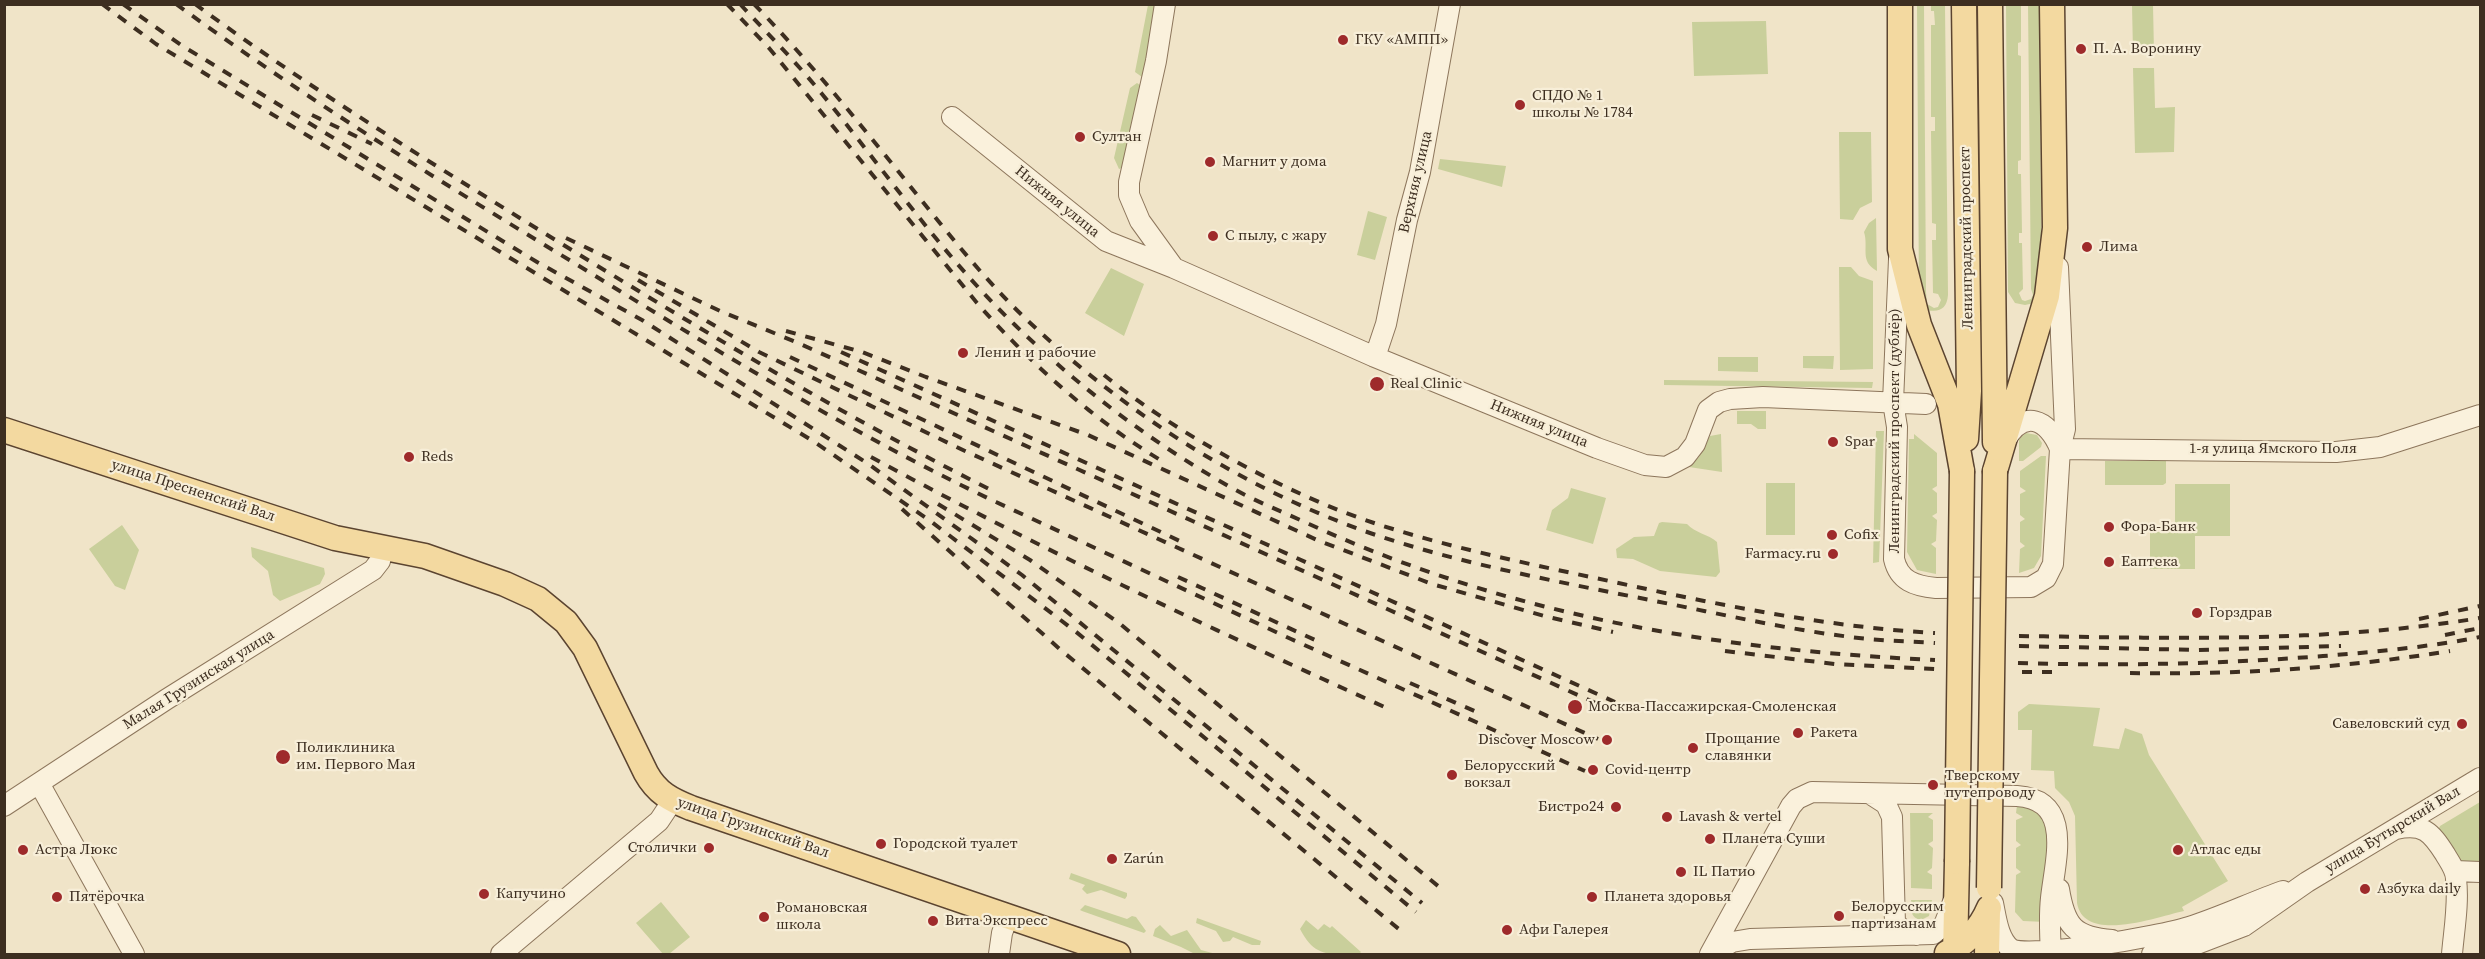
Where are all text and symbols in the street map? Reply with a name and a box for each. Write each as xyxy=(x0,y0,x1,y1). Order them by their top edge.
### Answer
place label: ГКУ «АМПП» xyxy=(1355,31,1448,49)
marker: ГКУ «АМПП» xyxy=(1336,33,1350,47)
place label: П. А. Воронину xyxy=(2093,40,2201,58)
marker: П. А. Воронину xyxy=(2074,42,2088,56)
place label: СПДО № 1 школы № 1784 xyxy=(1532,87,1633,122)
marker: СПДО № 1 школы № 1784 xyxy=(1513,98,1527,112)
place label: Султан xyxy=(1092,128,1142,146)
street label: Верхняя улица xyxy=(1395,129,1437,235)
marker: Султан xyxy=(1073,130,1087,144)
street label: Ленинградский проспект xyxy=(1956,146,1978,330)
place label: Магнит у дома xyxy=(1222,153,1327,171)
marker: Магнит у дома xyxy=(1203,155,1217,169)
street label: Нижняя улица xyxy=(1011,162,1103,242)
place label: С пылу, с жару xyxy=(1225,227,1327,245)
marker: С пылу, с жару xyxy=(1206,229,1220,243)
place label: Лима xyxy=(2099,238,2138,256)
marker: Лима xyxy=(2080,240,2094,254)
street label: Ленинградский проспект (дублёр) xyxy=(1886,308,1904,554)
place label: Ленин и рабочие xyxy=(975,344,1096,362)
marker: Ленин и рабочие xyxy=(956,346,970,360)
marker: Real Clinic xyxy=(1368,375,1386,393)
place label: Real Clinic xyxy=(1390,375,1462,393)
street label: Нижняя улица xyxy=(1487,396,1591,452)
place label: Spar xyxy=(1845,433,1875,451)
marker: Spar xyxy=(1826,435,1840,449)
street label: 1-я улица Ямского Поля xyxy=(2189,440,2357,458)
place label: Reds xyxy=(421,448,453,466)
marker: Reds xyxy=(402,450,416,464)
street label: улица Пресненский Вал xyxy=(109,456,277,526)
place label: Фора-Банк xyxy=(2121,518,2195,536)
marker: Фора-Банк xyxy=(2102,520,2116,534)
place label: Cofix xyxy=(1844,526,1879,544)
marker: Cofix xyxy=(1825,528,1839,542)
place label: Farmacy.ru xyxy=(1745,545,1821,563)
marker: Farmacy.ru xyxy=(1826,547,1840,561)
place label: Еаптека xyxy=(2121,553,2178,571)
marker: Еаптека xyxy=(2102,555,2116,569)
place label: Горздрав xyxy=(2209,604,2272,622)
marker: Горздрав xyxy=(2190,606,2204,620)
street label: Малая Грузинская улица xyxy=(120,626,278,734)
marker: Москва-Пассажирская-Смоленская xyxy=(1566,698,1584,716)
place label: Москва-Пассажирская-Смоленская xyxy=(1588,698,1837,716)
place label: Савеловский cуд xyxy=(2332,715,2450,733)
marker: Савеловский cуд xyxy=(2455,717,2469,731)
place label: Ракета xyxy=(1810,724,1858,742)
marker: Ракета xyxy=(1791,726,1805,740)
place label: Прощание славянки xyxy=(1705,730,1780,765)
place label: Discover Moscow xyxy=(1478,731,1595,749)
marker: Discover Moscow xyxy=(1600,733,1614,747)
place label: Поликлиника им. Первого Мая xyxy=(296,739,416,774)
marker: Прощание славянки xyxy=(1686,741,1700,755)
marker: Поликлиника им. Первого Мая xyxy=(274,748,292,766)
place label: Белорусский вокзал xyxy=(1464,757,1555,792)
place label: Covid-центр xyxy=(1605,761,1691,779)
marker: Covid-центр xyxy=(1586,763,1600,777)
place label: Тверскому путепроводу xyxy=(1945,767,2035,802)
marker: Белорусский вокзал xyxy=(1445,768,1459,782)
marker: Тверскому путепроводу xyxy=(1926,778,1940,792)
street label: улица Бутырский Вал xyxy=(2322,783,2464,877)
street label: улица Грузинский Вал xyxy=(675,794,831,862)
place label: Бистро24 xyxy=(1538,798,1604,816)
marker: Бистро24 xyxy=(1609,800,1623,814)
place label: Lavash & vertel xyxy=(1679,808,1782,826)
marker: Lavash & vertel xyxy=(1660,810,1674,824)
place label: Планета Суши xyxy=(1722,830,1826,848)
marker: Планета Суши xyxy=(1703,832,1717,846)
place label: Городской туалет xyxy=(893,835,1018,853)
marker: Городской туалет xyxy=(874,837,888,851)
place label: Столички xyxy=(628,839,697,857)
place label: Астра Люкс xyxy=(35,841,117,859)
marker: Столички xyxy=(702,841,716,855)
place label: Атлас еды xyxy=(2190,841,2261,859)
marker: Астра Люкс xyxy=(16,843,30,857)
marker: Атлас еды xyxy=(2171,843,2185,857)
place label: Zarún xyxy=(1124,850,1164,868)
marker: Zarún xyxy=(1105,852,1119,866)
place label: IL Патио xyxy=(1693,863,1755,881)
marker: IL Патио xyxy=(1674,865,1688,879)
place label: Азбука daily xyxy=(2377,880,2461,898)
marker: Азбука daily xyxy=(2358,882,2372,896)
place label: Капучино xyxy=(496,885,566,903)
marker: Капучино xyxy=(477,887,491,901)
place label: Пятёрочка xyxy=(69,888,145,906)
place label: Планета здоровья xyxy=(1604,888,1731,906)
marker: Пятёрочка xyxy=(50,890,64,904)
marker: Планета здоровья xyxy=(1585,890,1599,904)
place label: Белорусским партизанам xyxy=(1851,898,1944,933)
place label: Романовская школа xyxy=(776,899,868,934)
marker: Белорусским партизанам xyxy=(1832,909,1846,923)
marker: Романовская школа xyxy=(757,910,771,924)
place label: Вита Экспресс xyxy=(945,912,1048,930)
marker: Вита Экспресс xyxy=(926,914,940,928)
place label: Афи Галерея xyxy=(1519,921,1609,939)
marker: Афи Галерея xyxy=(1500,923,1514,937)

